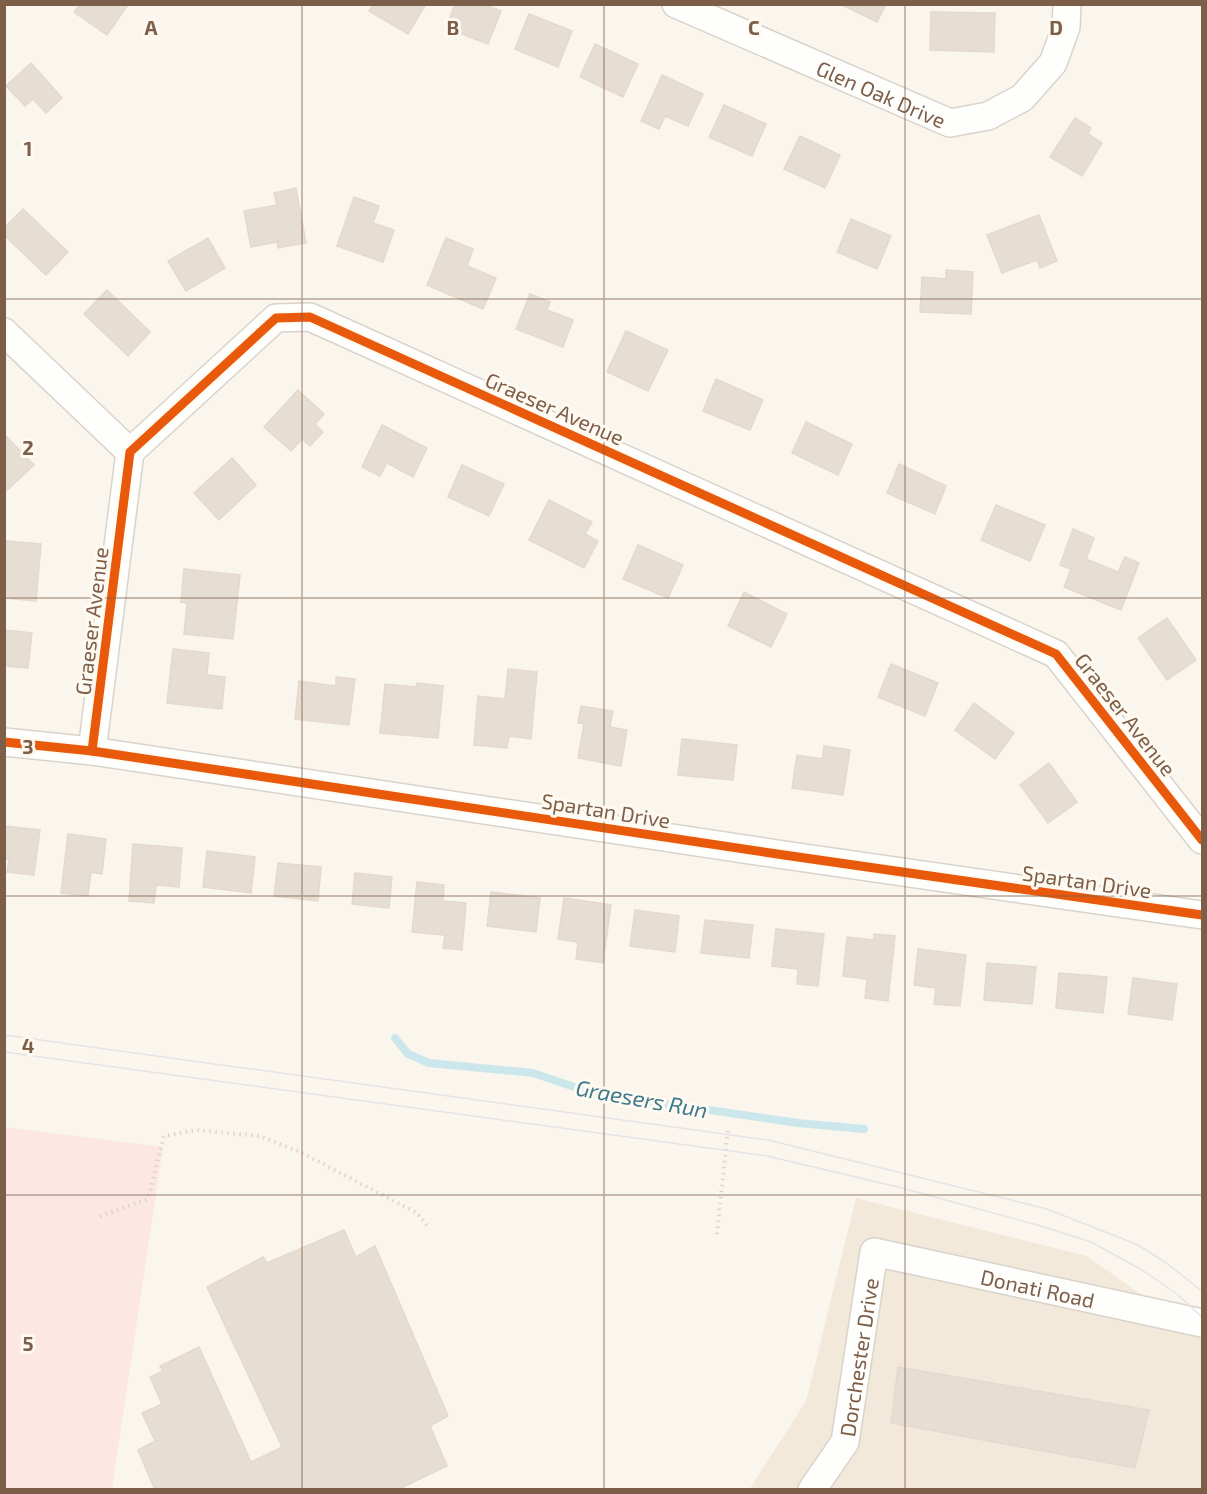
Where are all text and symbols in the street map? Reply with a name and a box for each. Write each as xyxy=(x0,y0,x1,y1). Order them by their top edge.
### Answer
text: A xyxy=(144,15,158,39)
text: B xyxy=(447,15,459,39)
text: C xyxy=(748,15,760,39)
text: D xyxy=(1049,15,1063,39)
street label: Glen Oak Drive xyxy=(813,54,950,132)
text: 1 xyxy=(24,136,32,160)
street label: Graeser Avenue xyxy=(482,366,628,450)
text: 2 xyxy=(22,435,34,459)
street label: Graeser Avenue xyxy=(70,546,112,696)
street label: Graeser Avenue xyxy=(1070,648,1182,780)
text: 3 xyxy=(22,734,34,758)
street label: Spartan Drive xyxy=(540,787,672,833)
street label: Spartan Drive xyxy=(1021,860,1153,902)
text: 4 xyxy=(22,1033,35,1057)
water label: Graesers Run xyxy=(574,1074,710,1122)
street label: Donati Road xyxy=(978,1263,1097,1312)
street label: Dorchester Drive xyxy=(833,1276,882,1438)
text: 5 xyxy=(22,1331,34,1355)

